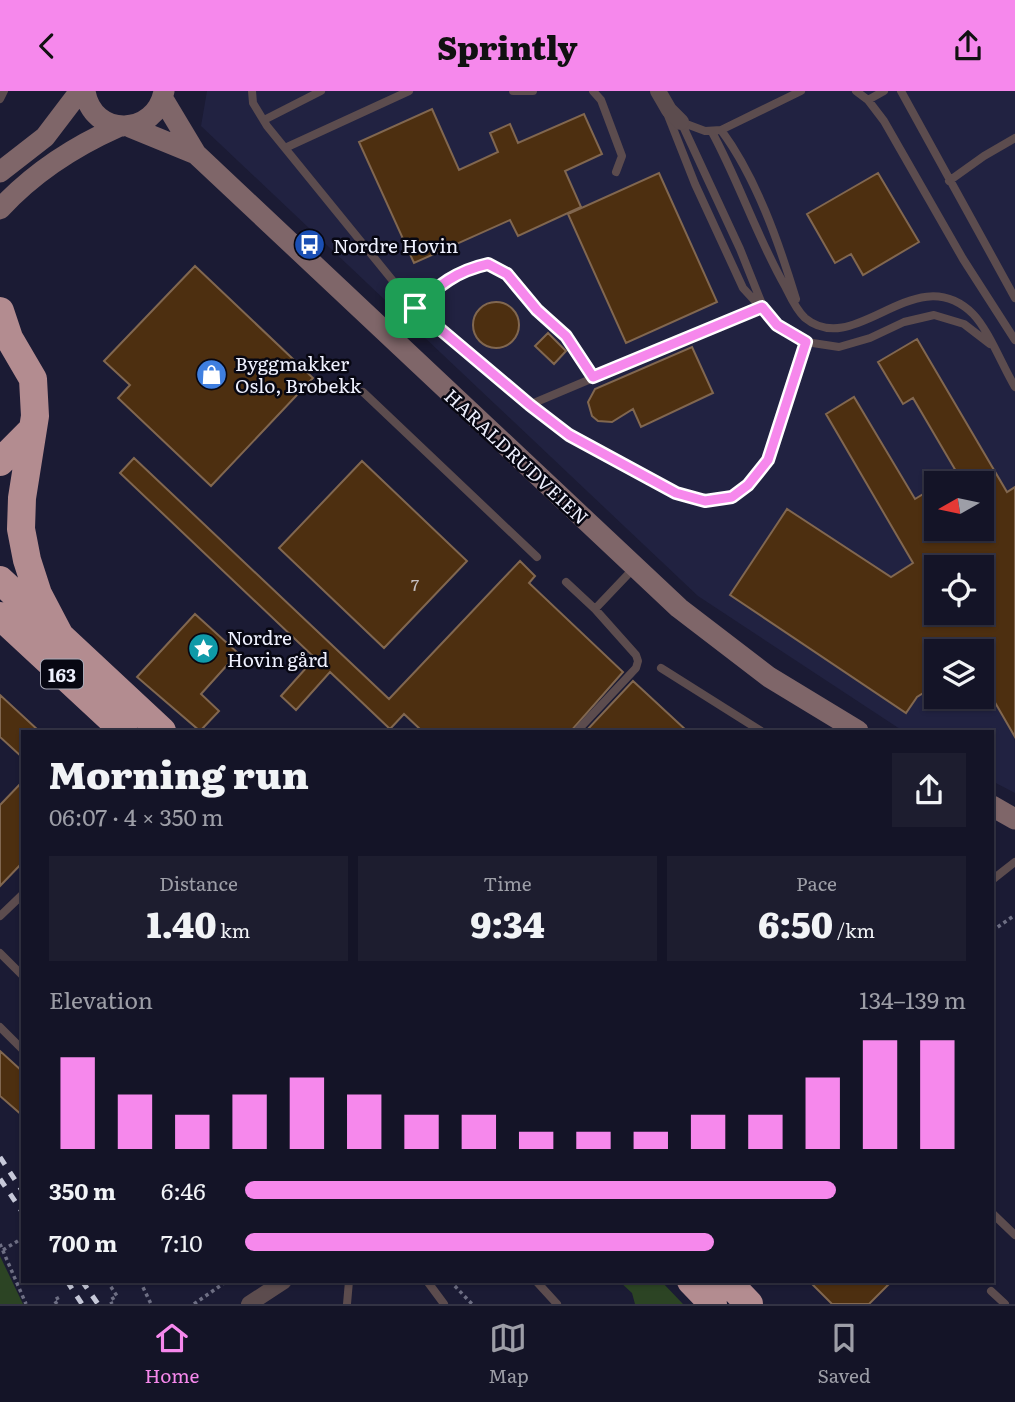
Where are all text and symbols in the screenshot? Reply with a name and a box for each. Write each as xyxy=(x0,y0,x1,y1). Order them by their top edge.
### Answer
text: Sprintly xyxy=(437,22,578,70)
icon: back xyxy=(28,27,66,65)
icon: share xyxy=(949,27,987,65)
bus stop icon: Nordre Hovin xyxy=(293,228,327,262)
place label: Nordre Hovin xyxy=(333,231,458,259)
pin xyxy=(385,278,445,338)
icon: arrive xyxy=(396,289,434,327)
place label: Byggmakker Oslo, Brobekk xyxy=(235,349,362,399)
shop icon: Byggmakker Oslo, Brobekk xyxy=(195,357,229,391)
street label: HARALDRUDVEIEN xyxy=(439,382,595,530)
north arrow xyxy=(924,471,994,541)
map controls xyxy=(924,471,994,709)
button: locate xyxy=(924,555,994,625)
house number: 7 xyxy=(411,572,419,596)
place label: Nordre Hovin gård xyxy=(227,623,329,673)
place icon: Nordre Hovin gård xyxy=(187,631,221,665)
button: layers xyxy=(924,639,994,709)
road number: 163 xyxy=(41,659,83,689)
text: Morning run xyxy=(49,744,309,801)
button: share xyxy=(892,753,966,827)
text: 06:07 · 4 × 350 m xyxy=(49,799,224,833)
text: Distance xyxy=(159,869,238,897)
text: Time xyxy=(483,869,532,897)
text: Pace xyxy=(796,869,837,897)
text: 1.40 xyxy=(147,897,217,949)
text: 9:34 xyxy=(470,897,545,949)
text: 6:50 xyxy=(758,897,833,949)
text: km xyxy=(217,916,250,944)
text: /km xyxy=(833,916,875,944)
text: Elevation xyxy=(49,982,153,1016)
text: 134–139 m xyxy=(859,982,966,1016)
text: 350 m xyxy=(49,1173,116,1207)
text: 6:46 xyxy=(161,1173,206,1207)
text: 700 m xyxy=(49,1225,117,1259)
text: 7:10 xyxy=(161,1225,203,1259)
tab: Home xyxy=(144,1319,199,1389)
tab: Map xyxy=(488,1319,529,1389)
tab: Saved xyxy=(818,1319,871,1389)

